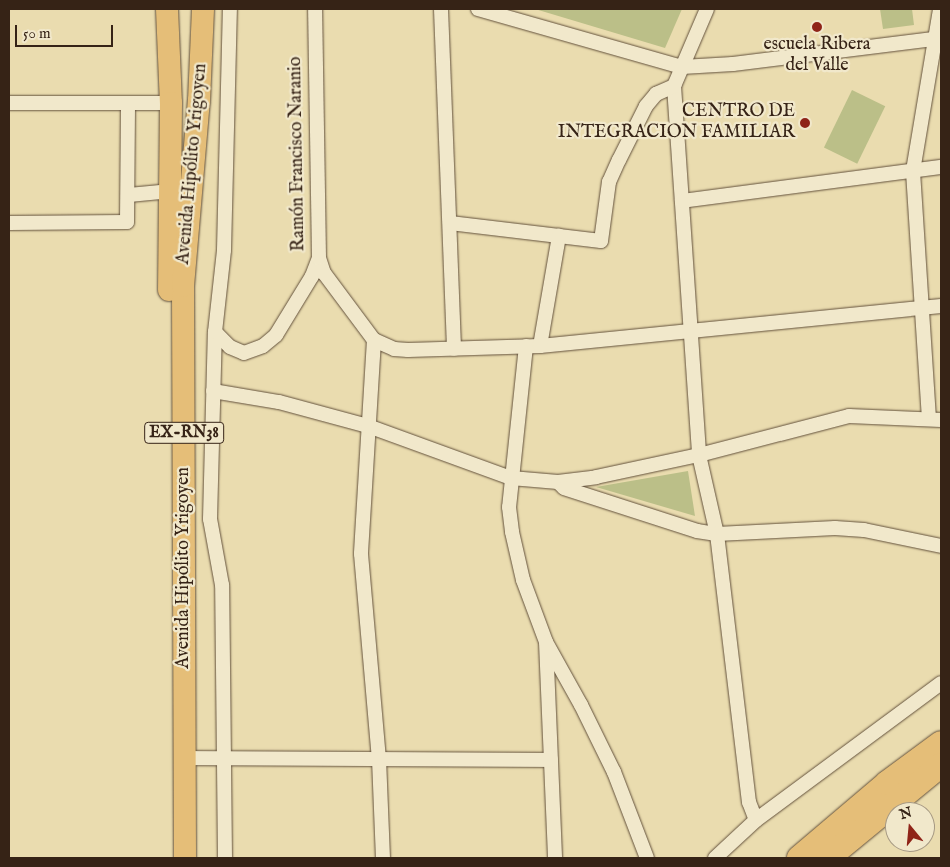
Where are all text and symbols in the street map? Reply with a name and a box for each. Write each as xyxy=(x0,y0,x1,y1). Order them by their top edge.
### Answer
scale bar xyxy=(18,15,115,47)
marker: escuela Ribera del Valle xyxy=(811,21,823,33)
text: 50 m xyxy=(23,24,51,43)
place label: escuela Ribera del Valle xyxy=(763,35,871,78)
street label: Ramón Francisco Naranio xyxy=(285,56,311,252)
street label: Avenida Hipólito Yrigoyen xyxy=(173,63,213,265)
place label: CENTRO DE INTEGRACION FAMILIAR xyxy=(558,102,795,144)
marker: CENTRO DE INTEGRACION FAMILIAR xyxy=(799,117,811,129)
road number: EX-RN38 xyxy=(144,419,224,446)
street label: Avenida Hipólito Yrigoyen xyxy=(173,467,195,669)
north arrow xyxy=(885,802,935,852)
text: N xyxy=(897,803,914,824)

